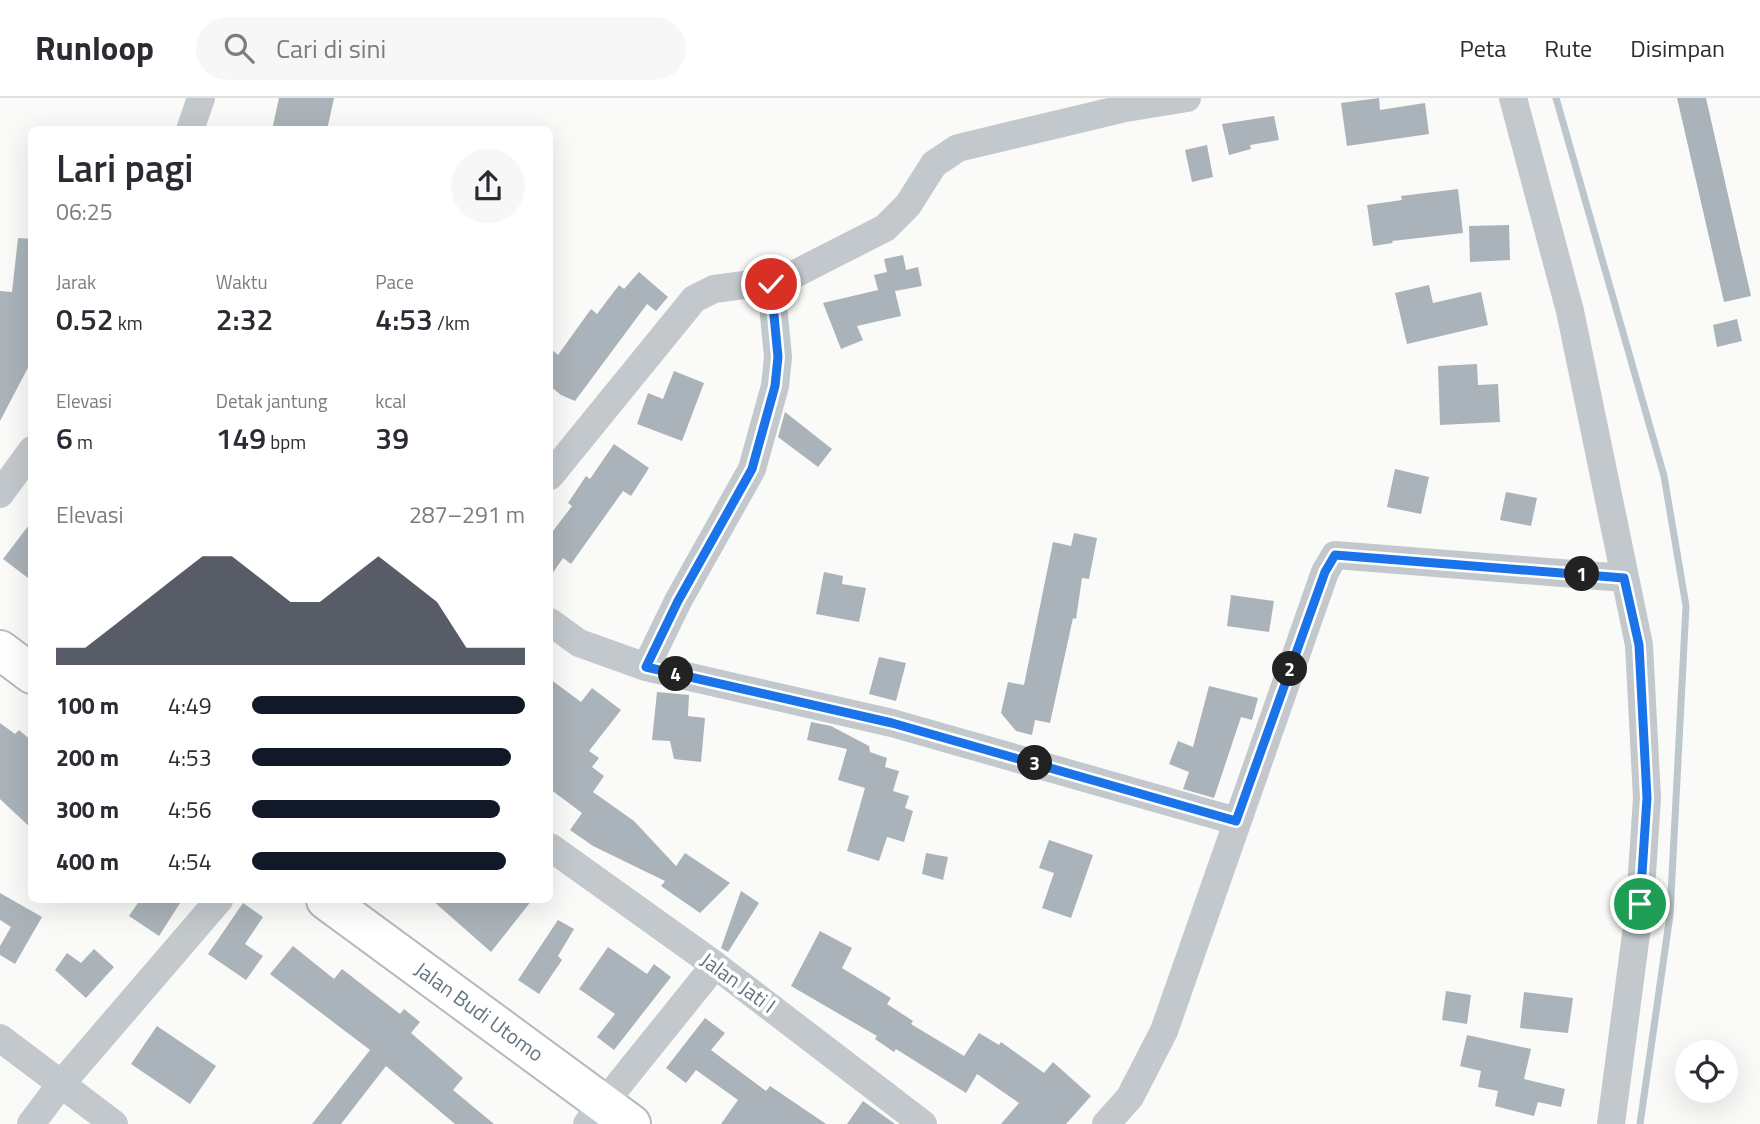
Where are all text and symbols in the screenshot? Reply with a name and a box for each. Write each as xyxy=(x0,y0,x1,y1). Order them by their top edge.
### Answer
search box xyxy=(196,17,686,80)
text: Runloop xyxy=(35,23,154,73)
icon: search xyxy=(220,29,258,67)
text: Cari di sini xyxy=(276,29,386,68)
text: Peta xyxy=(1460,30,1506,66)
text: Rute xyxy=(1544,30,1592,66)
text: Disimpan xyxy=(1630,30,1725,66)
text: Lari pagi xyxy=(56,139,193,197)
button: share xyxy=(451,149,525,223)
text: 06:25 xyxy=(56,194,113,229)
pin xyxy=(741,254,801,314)
icon: check xyxy=(752,265,790,303)
text: Jarak xyxy=(56,267,96,296)
text: Waktu xyxy=(216,267,268,296)
text: Pace xyxy=(375,267,414,296)
text: 0.52 xyxy=(56,296,114,342)
text: 2:32 xyxy=(216,296,273,342)
text: 4:53 xyxy=(375,296,433,342)
text: km xyxy=(114,308,143,337)
text: /km xyxy=(433,308,470,337)
text: Elevasi xyxy=(56,386,112,415)
text: Detak jantung xyxy=(216,386,327,415)
text: kcal xyxy=(375,386,406,415)
text: 6 xyxy=(56,415,73,461)
text: 149 xyxy=(216,415,266,461)
text: 39 xyxy=(375,415,409,461)
text: m xyxy=(73,427,93,456)
text: bpm xyxy=(266,427,306,456)
text: Elevasi xyxy=(56,497,124,532)
text: 287–291 m xyxy=(409,497,525,532)
pin: 1 xyxy=(1564,556,1600,592)
text: 1 xyxy=(1576,559,1587,588)
pin: 2 xyxy=(1272,652,1308,686)
text: 2 xyxy=(1284,654,1295,683)
pin: 4 xyxy=(658,656,694,692)
text: 4 xyxy=(670,659,681,688)
text: 100 m xyxy=(56,688,119,723)
text: 4:49 xyxy=(168,688,212,723)
text: 200 m xyxy=(56,740,119,775)
text: 4:53 xyxy=(168,740,212,775)
pin: 3 xyxy=(1018,746,1052,780)
text: 3 xyxy=(1029,748,1040,777)
text: 300 m xyxy=(56,792,119,827)
text: 4:56 xyxy=(168,792,212,827)
text: 400 m xyxy=(56,844,119,879)
text: 4:54 xyxy=(168,844,212,879)
pin xyxy=(1610,874,1670,934)
icon: arrive xyxy=(1621,885,1659,923)
street label: Jalan Jati I xyxy=(694,944,783,1020)
street label: Jalan Budi Utomo xyxy=(408,953,551,1069)
map controls xyxy=(1675,1040,1738,1103)
button: locate xyxy=(1675,1040,1738,1103)

